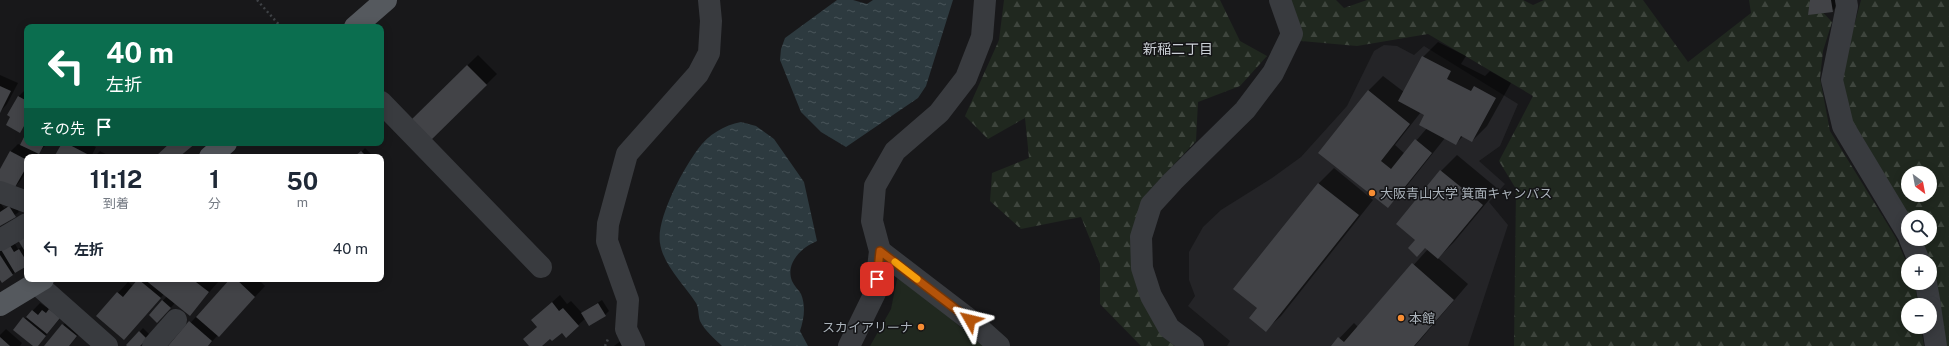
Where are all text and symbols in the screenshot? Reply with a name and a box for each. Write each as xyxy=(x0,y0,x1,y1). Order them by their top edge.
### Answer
text: 40 m xyxy=(106,36,174,69)
icon: left xyxy=(40,40,92,92)
district label: 新稲二丁目 xyxy=(1143,41,1213,57)
text: 左折 xyxy=(106,74,142,95)
icon: arrive xyxy=(93,116,115,138)
text: その先 xyxy=(40,120,85,137)
text: 11:12 xyxy=(90,165,142,193)
text: 1 xyxy=(209,165,220,193)
north arrow xyxy=(1901,166,1937,202)
map controls xyxy=(1901,166,1937,334)
text: 50 xyxy=(287,167,318,195)
place label: 大阪青山大学 箕面キャンパス xyxy=(1380,186,1552,201)
marker: 大阪青山大学 箕面キャンパス xyxy=(1367,188,1377,198)
text: m xyxy=(297,195,308,210)
text: 到着 xyxy=(103,196,129,211)
text: 分 xyxy=(208,196,221,211)
button: search xyxy=(1901,210,1937,246)
icon: left xyxy=(40,237,62,259)
text: 40 m xyxy=(333,240,368,257)
text: 左折 xyxy=(74,241,104,258)
button: + xyxy=(1901,254,1937,290)
pin xyxy=(860,262,894,296)
icon: arrive xyxy=(866,268,888,290)
button: − xyxy=(1901,298,1937,334)
position arrow xyxy=(949,299,991,341)
place label: 本館 xyxy=(1409,311,1435,326)
marker: 本館 xyxy=(1396,313,1406,323)
place label: スカイアリーナ xyxy=(822,320,913,335)
marker: スカイアリーナ xyxy=(916,322,926,332)

